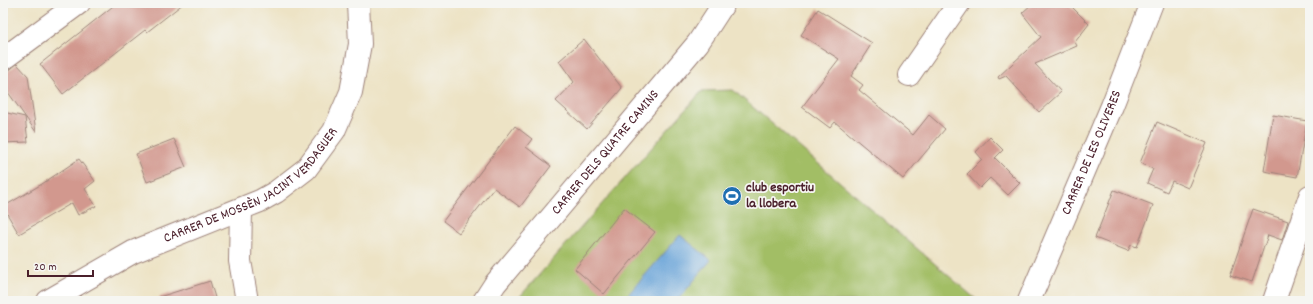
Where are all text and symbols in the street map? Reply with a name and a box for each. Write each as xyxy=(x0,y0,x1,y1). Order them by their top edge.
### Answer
street label: CARRER DELS QUATRE CAMINS xyxy=(547,86,664,220)
street label: CARRER DE LES OLIVERES xyxy=(1057,88,1127,218)
street label: CARRER DE MOSSÈN JACINT VERDAGUER xyxy=(161,124,343,249)
place label: club esportiu la llobera xyxy=(746,178,814,214)
sports icon: club esportiu la llobera xyxy=(721,185,743,207)
scale bar xyxy=(28,252,93,278)
text: 20 m xyxy=(34,259,57,276)

